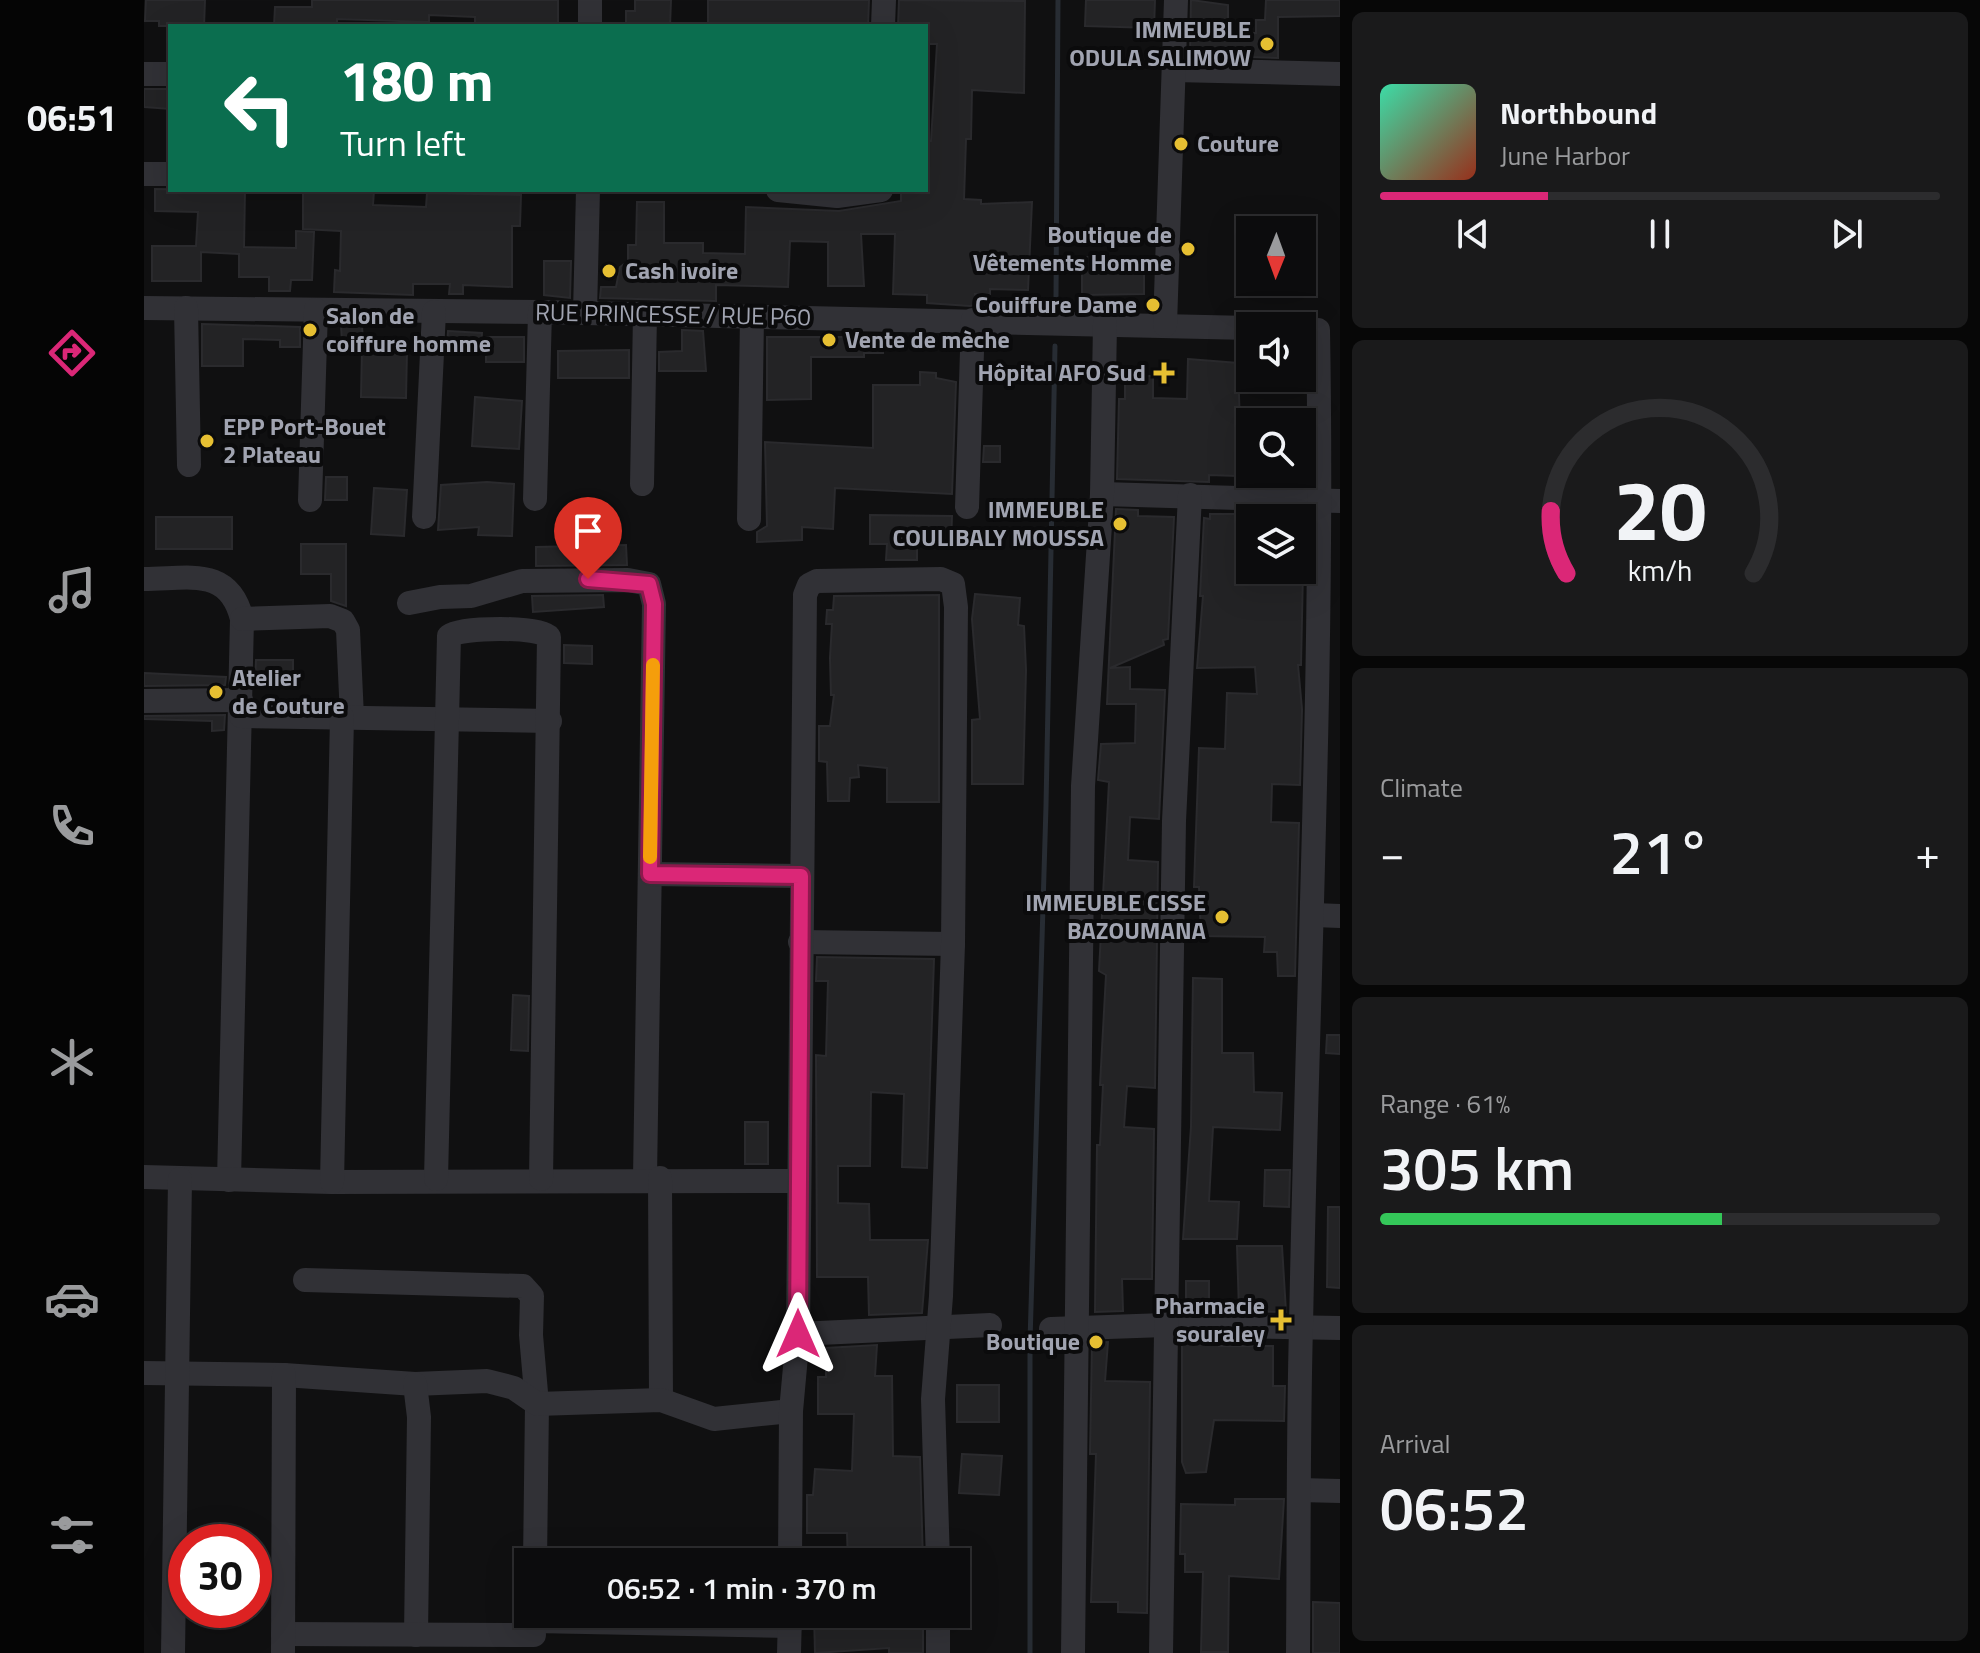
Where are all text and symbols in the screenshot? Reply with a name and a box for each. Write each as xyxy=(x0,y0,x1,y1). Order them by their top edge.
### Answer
place label: IMMEUBLE ODULA SALIMOW xyxy=(1069,11,1251,75)
marker: IMMEUBLE ODULA SALIMOW xyxy=(1258,35,1276,53)
text: 180 m xyxy=(340,38,493,123)
icon: left xyxy=(208,56,312,160)
text: 06:51 xyxy=(27,90,117,145)
text: Northbound xyxy=(1500,90,1657,136)
text: Turn left xyxy=(340,115,466,170)
place label: Couture xyxy=(1197,125,1279,161)
marker: Couture xyxy=(1172,135,1190,153)
text: June Harbor xyxy=(1500,136,1630,175)
icon: previous xyxy=(1451,212,1495,256)
icon: pause xyxy=(1638,212,1682,256)
icon: next xyxy=(1825,212,1869,256)
place label: Boutique de Vêtements Homme xyxy=(973,216,1172,280)
north arrow xyxy=(1236,216,1316,296)
map controls xyxy=(1236,216,1316,584)
marker: Boutique de Vêtements Homme xyxy=(1179,240,1197,258)
place label: Cash ivoire xyxy=(625,252,738,288)
marker: Cash ivoire xyxy=(600,262,618,280)
place label: Couiffure Dame xyxy=(975,286,1137,322)
street label: RUE PRINCESSE / RUE P60 xyxy=(535,294,811,334)
marker: Couiffure Dame xyxy=(1144,296,1162,314)
place label: Salon de coiffure homme xyxy=(326,297,491,361)
button: sound xyxy=(1236,312,1316,392)
marker: Salon de coiffure homme xyxy=(301,321,319,339)
place label: Vente de mèche xyxy=(845,321,1010,357)
icon: directions xyxy=(44,325,100,381)
marker: Vente de mèche xyxy=(820,331,838,349)
place label: Hôpital AFO Sud xyxy=(977,354,1146,390)
marker: Hôpital AFO Sud xyxy=(1153,362,1175,384)
place label: EPP Port-Bouet 2 Plateau xyxy=(223,408,386,472)
button: search xyxy=(1236,408,1316,488)
marker: EPP Port-Bouet 2 Plateau xyxy=(198,432,216,450)
text: 20 xyxy=(1613,446,1707,572)
place label: IMMEUBLE COULIBALY MOUSSA xyxy=(892,491,1105,555)
pin xyxy=(554,497,622,579)
button: layers xyxy=(1236,504,1316,584)
icon: arrive xyxy=(566,509,610,553)
marker: IMMEUBLE COULIBALY MOUSSA xyxy=(1111,515,1129,533)
text: km/h xyxy=(1628,549,1692,592)
icon: music xyxy=(44,562,100,618)
place label: Atelier de Couture xyxy=(232,659,345,723)
marker: Atelier de Couture xyxy=(207,683,225,701)
text: Climate xyxy=(1380,768,1463,807)
icon: phone xyxy=(44,798,100,854)
text: 21° xyxy=(1610,806,1710,897)
text: − xyxy=(1380,819,1405,886)
text: + xyxy=(1915,819,1940,886)
place label: IMMEUBLE CISSE BAZOUMANA xyxy=(1025,884,1207,948)
marker: IMMEUBLE CISSE BAZOUMANA xyxy=(1213,908,1231,926)
icon: climate xyxy=(44,1034,100,1090)
text: Range · 61% xyxy=(1380,1084,1510,1123)
text: 305 km xyxy=(1380,1122,1574,1213)
icon: car xyxy=(44,1271,100,1327)
place label: Pharmacie souraley xyxy=(1155,1287,1265,1351)
position arrow xyxy=(756,1292,840,1376)
marker: Pharmacie souraley xyxy=(1272,1311,1290,1329)
place label: Boutique xyxy=(986,1323,1080,1359)
marker: Boutique xyxy=(1087,1333,1105,1351)
text: Arrival xyxy=(1380,1424,1451,1463)
text: 06:52 xyxy=(1380,1462,1529,1553)
icon: filters xyxy=(44,1507,100,1563)
speed limit sign: 30 xyxy=(168,1524,272,1628)
text: 06:52 · 1 min · 370 m xyxy=(607,1565,877,1611)

